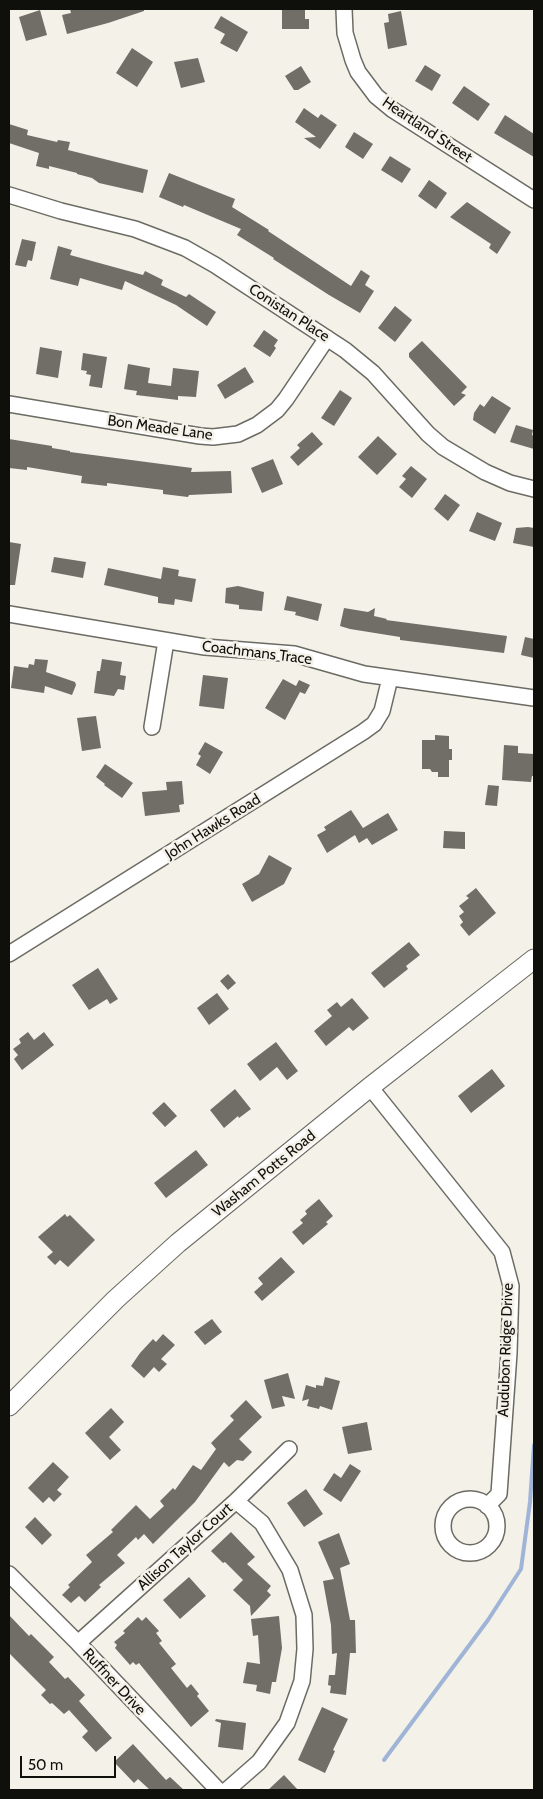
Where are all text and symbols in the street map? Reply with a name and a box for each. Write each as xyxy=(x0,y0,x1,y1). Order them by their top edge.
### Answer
street label: Heartland Street xyxy=(379,93,475,167)
street label: Conistan Place xyxy=(245,280,333,346)
street label: Bon Meade Lane xyxy=(106,412,214,444)
street label: Coachmans Trace xyxy=(201,637,313,669)
street label: John Hawks Road xyxy=(162,791,264,863)
street label: Washam Potts Road xyxy=(209,1127,319,1221)
street label: Audubon Ridge Drive xyxy=(495,1283,517,1417)
street label: Allison Taylor Court xyxy=(134,1500,236,1594)
street label: Ruffner Drive xyxy=(79,1645,149,1719)
scale bar xyxy=(22,1746,119,1778)
text: 50 m xyxy=(28,1756,63,1774)

